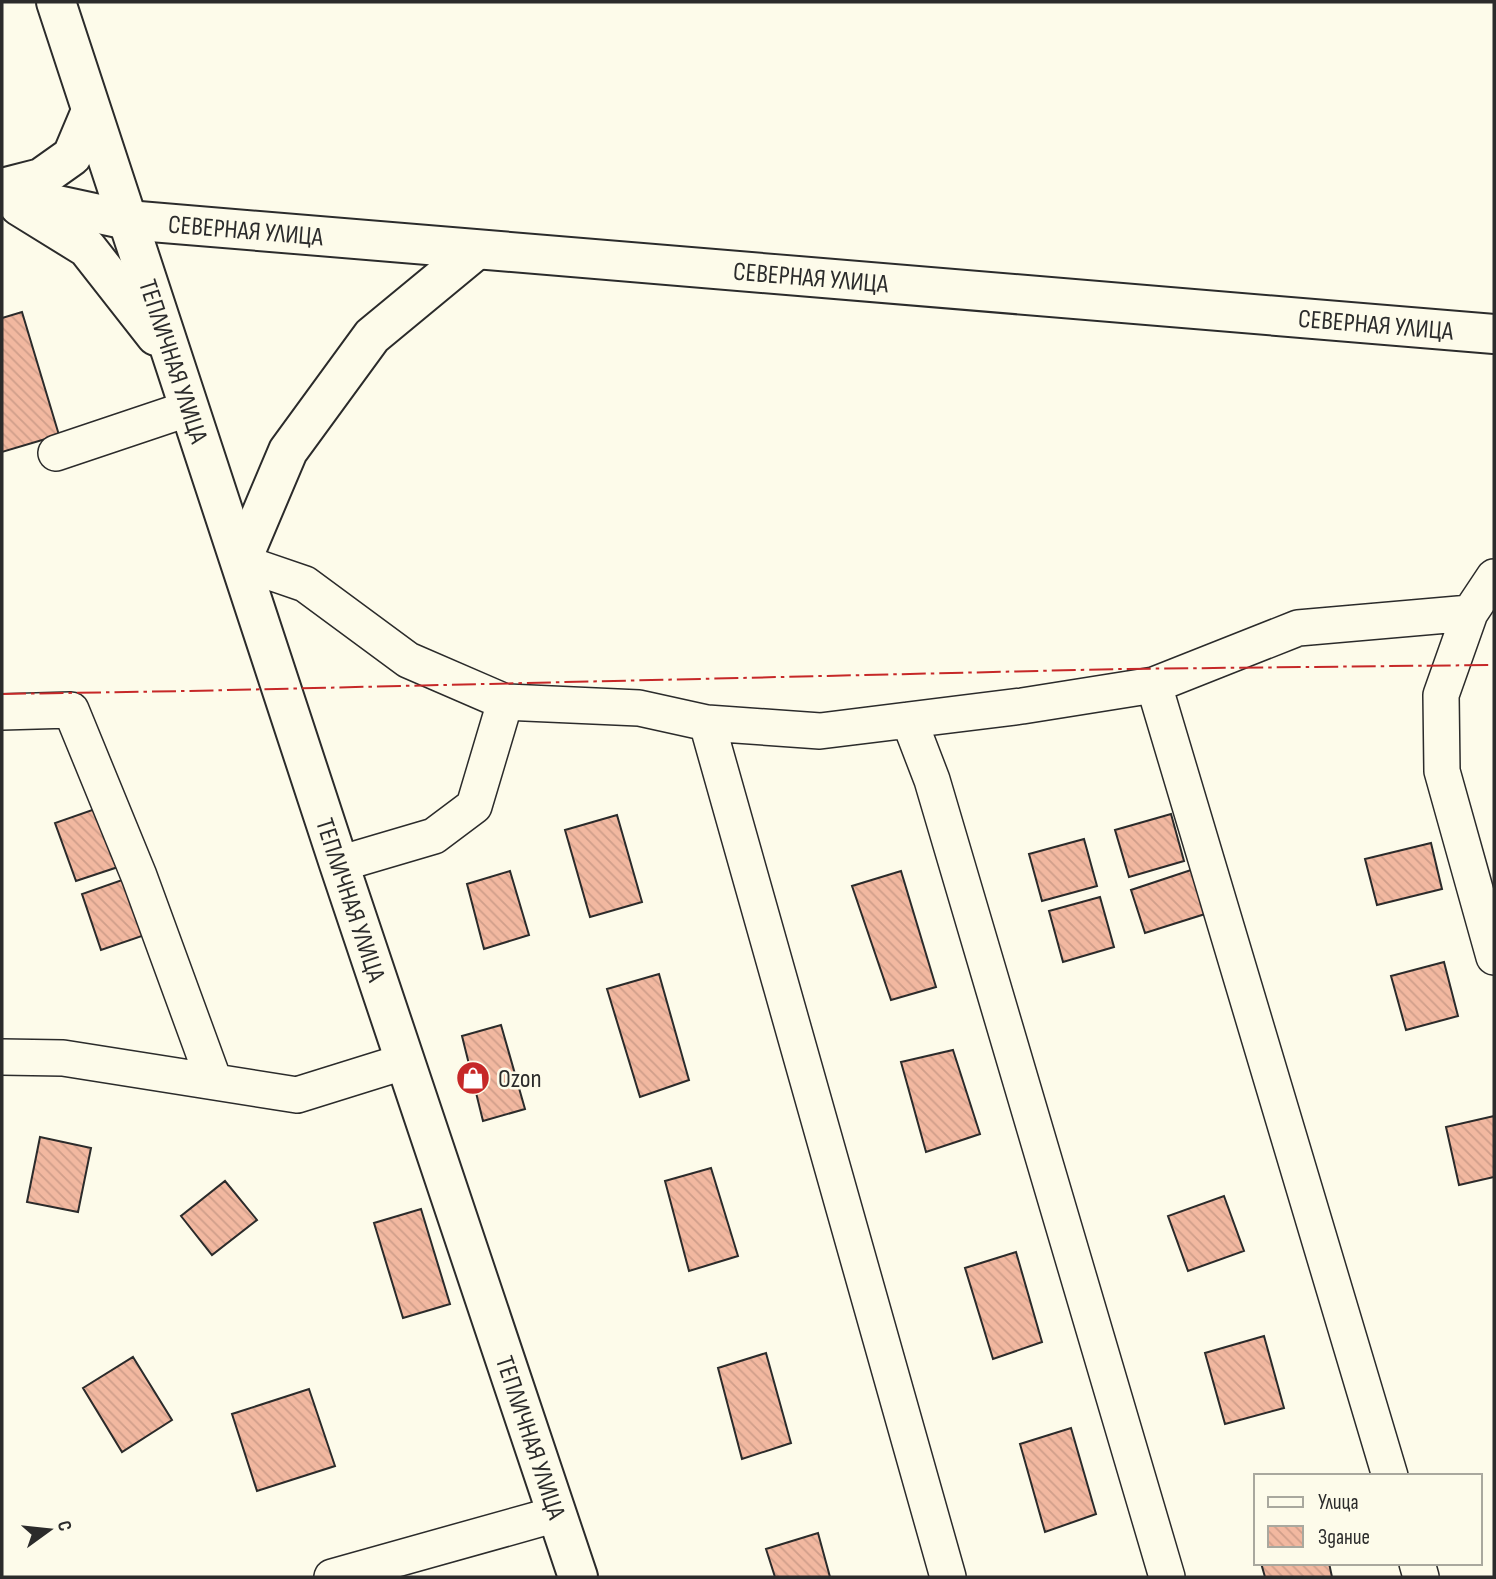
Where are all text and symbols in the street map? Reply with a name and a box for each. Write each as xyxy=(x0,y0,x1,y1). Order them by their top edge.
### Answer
street label: СЕВЕРНАЯ УЛИЦА xyxy=(167,209,325,253)
street label: СЕВЕРНАЯ УЛИЦА xyxy=(732,257,890,300)
street label: ТЕПЛИЧНАЯ УЛИЦА xyxy=(131,276,214,448)
street label: СЕВЕРНАЯ УЛИЦА xyxy=(1297,304,1455,348)
street label: ТЕПЛИЧНАЯ УЛИЦА xyxy=(308,815,392,987)
shop icon: Ozon xyxy=(454,1059,492,1097)
place label: Ozon xyxy=(498,1064,542,1095)
street label: ТЕПЛИЧНАЯ УЛИЦА xyxy=(488,1352,572,1524)
legend xyxy=(1254,1474,1482,1565)
text: Улица xyxy=(1318,1490,1359,1515)
north arrow xyxy=(14,1495,84,1565)
text: С xyxy=(52,1518,76,1534)
text: Здание xyxy=(1318,1525,1370,1550)

